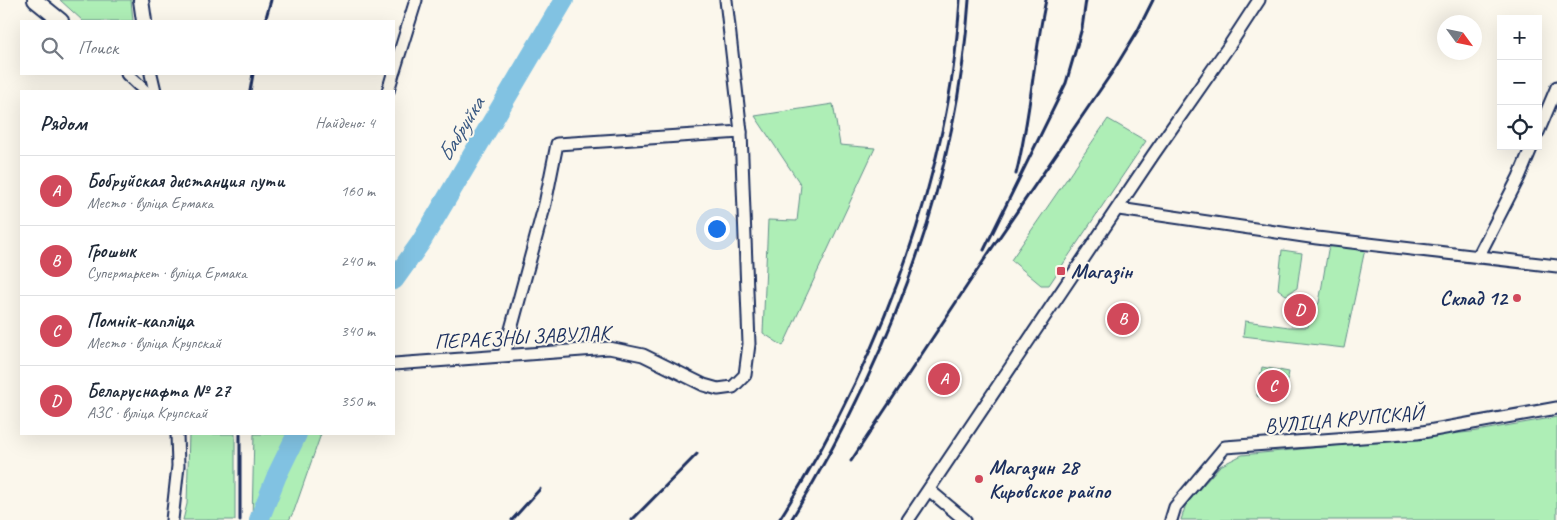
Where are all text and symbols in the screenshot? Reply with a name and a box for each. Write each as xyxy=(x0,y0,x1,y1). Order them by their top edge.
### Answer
north arrow xyxy=(1437,15,1482,60)
map controls xyxy=(1497,15,1542,150)
button: + xyxy=(1497,15,1542,60)
search box xyxy=(20,20,395,75)
icon: search xyxy=(38,34,66,62)
text: Поиск xyxy=(78,36,118,60)
button: − xyxy=(1497,60,1542,105)
water label: Бабруйка xyxy=(431,90,492,167)
button: locate xyxy=(1497,105,1542,150)
text: Рядом xyxy=(40,110,87,136)
text: Найдено: 4 xyxy=(315,113,375,133)
text: Бобруйская дистанция пути xyxy=(87,169,285,193)
text: A xyxy=(52,181,60,201)
text: 160 m xyxy=(341,181,375,201)
text: Место · вуліца Ермака xyxy=(87,193,213,213)
your location xyxy=(704,216,730,242)
text: Грошык xyxy=(87,239,136,263)
text: B xyxy=(52,251,60,271)
text: 240 m xyxy=(341,251,375,271)
place label: Магазін xyxy=(1071,258,1134,285)
text: Супермаркет · вуліца Ермака xyxy=(87,263,247,283)
marker: Магазін xyxy=(1055,265,1067,277)
place label: Склад 12 xyxy=(1440,285,1510,311)
pin: D xyxy=(1284,291,1316,329)
marker: Склад 12 xyxy=(1511,292,1523,304)
pin: B xyxy=(1107,300,1139,338)
text: Помнік-капліца xyxy=(87,309,193,333)
street label: ПЕРАЕЗНЫ ЗАВУЛАК xyxy=(434,319,615,355)
text: C xyxy=(52,321,60,341)
text: 340 m xyxy=(341,321,375,341)
text: Место · вуліца Крупскай xyxy=(87,333,221,353)
pin: A xyxy=(928,360,960,398)
pin: C xyxy=(1257,367,1289,405)
text: Беларуснафта № 27 xyxy=(87,379,230,403)
text: D xyxy=(51,391,61,411)
text: 350 m xyxy=(341,391,375,411)
street label: ВУЛІЦА КРУПСКАЙ xyxy=(1264,399,1428,439)
text: АЗС · вуліца Крупскай xyxy=(87,403,207,423)
place label: Магазин 28 Кировское райпо xyxy=(989,454,1112,504)
marker: Магазин 28 Кировское райпо xyxy=(973,473,985,485)

